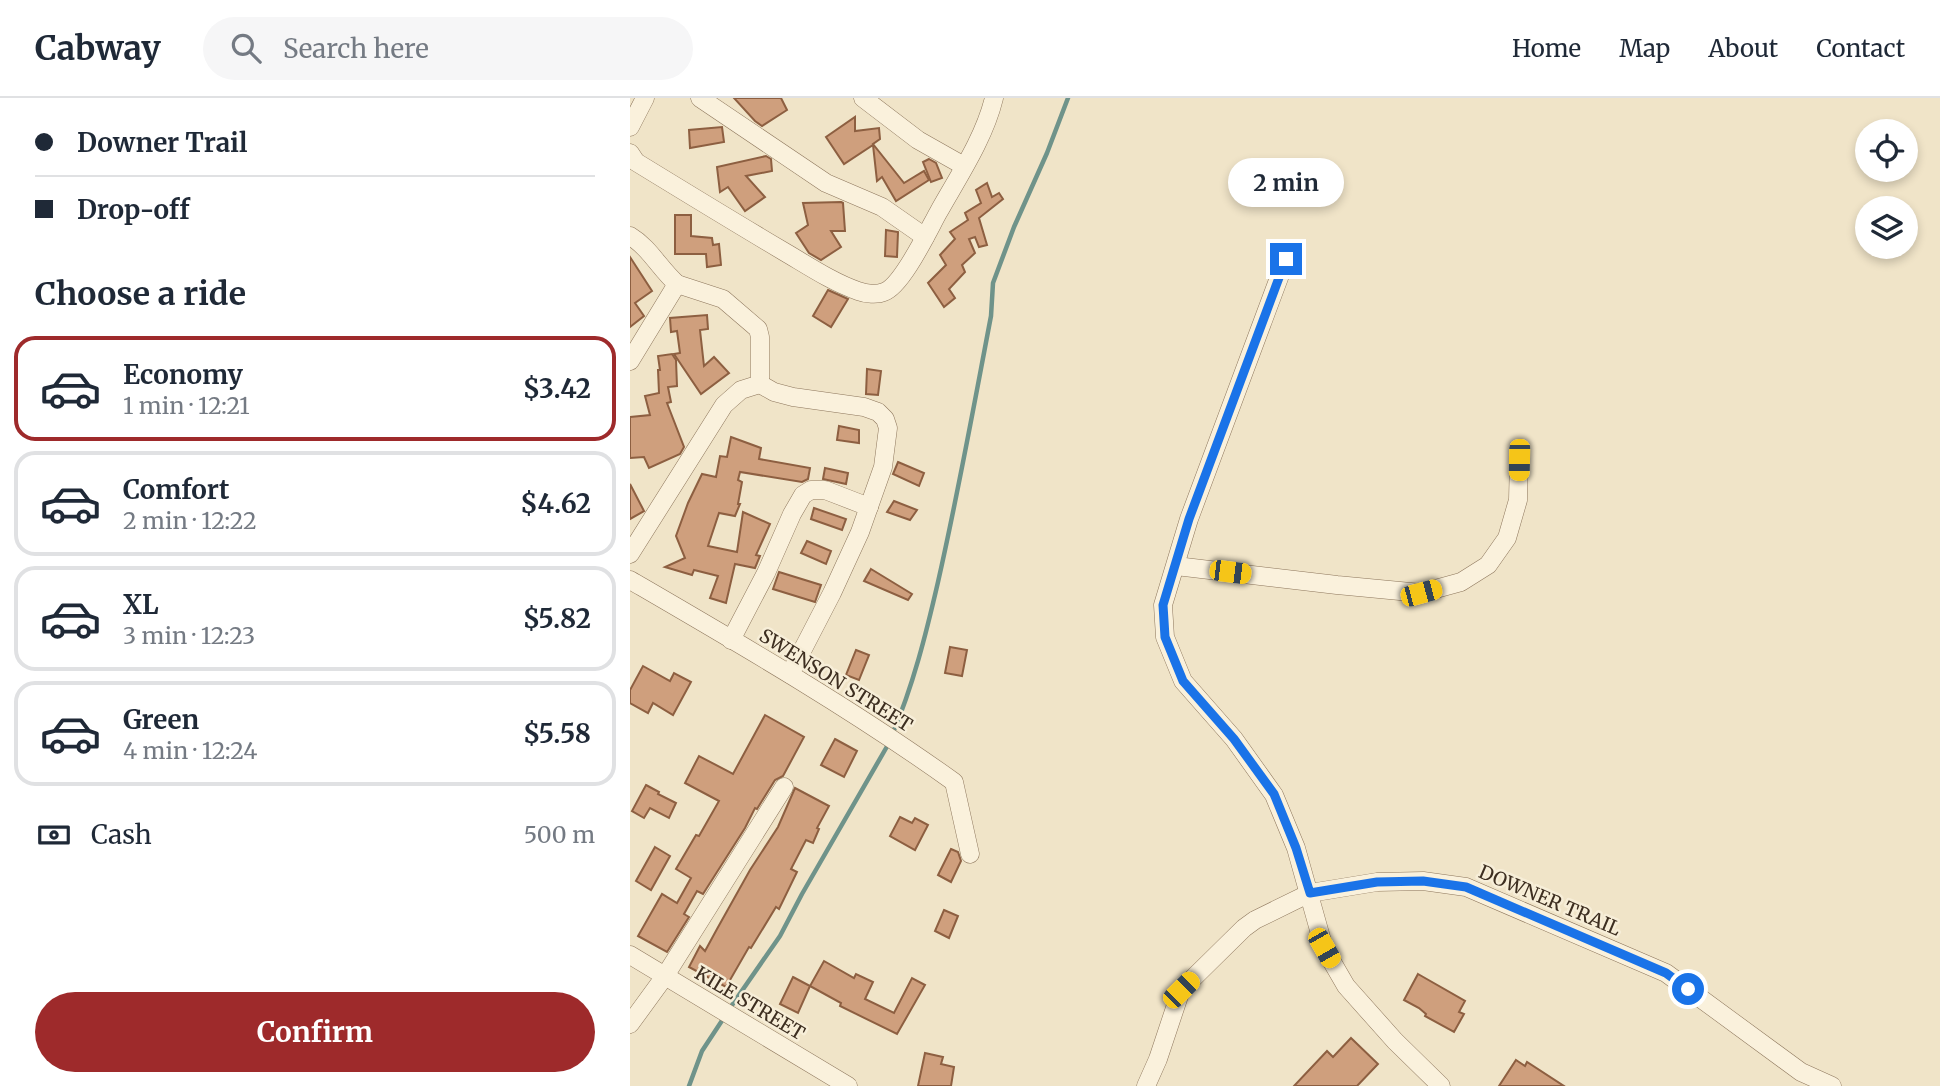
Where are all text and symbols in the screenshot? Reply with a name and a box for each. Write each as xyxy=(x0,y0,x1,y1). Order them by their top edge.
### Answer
search box xyxy=(203,17,693,80)
text: Cabway xyxy=(35,28,161,69)
icon: search xyxy=(227,29,265,67)
text: Search here xyxy=(283,32,429,65)
text: Home xyxy=(1512,33,1581,64)
text: Map xyxy=(1619,33,1670,64)
text: About xyxy=(1708,33,1778,64)
text: Contact xyxy=(1816,33,1905,64)
map controls xyxy=(1855,119,1918,259)
button: locate xyxy=(1855,119,1918,182)
text: Downer Trail xyxy=(77,126,247,159)
callout: 2 min xyxy=(1228,158,1344,206)
text: 2 min xyxy=(1253,168,1319,197)
text: Drop-off xyxy=(77,193,190,226)
button: layers xyxy=(1855,196,1918,259)
route end xyxy=(1270,243,1302,275)
text: Choose a ride xyxy=(35,274,246,314)
icon: car xyxy=(39,357,102,420)
text: Economy xyxy=(123,358,243,391)
text: $3.42 xyxy=(523,372,591,405)
text: 1 min · 12:21 xyxy=(123,391,250,420)
car xyxy=(1509,439,1530,481)
icon: car xyxy=(39,472,102,535)
text: Comfort xyxy=(123,473,229,506)
text: $4.62 xyxy=(520,487,591,520)
text: 2 min · 12:22 xyxy=(123,506,257,535)
car xyxy=(1208,559,1253,585)
car xyxy=(1398,577,1445,609)
icon: car xyxy=(39,587,102,650)
text: XL xyxy=(123,588,159,621)
text: $5.82 xyxy=(523,602,591,635)
text: 3 min · 12:23 xyxy=(123,621,255,650)
street label: SWENSON STREET xyxy=(755,623,917,737)
icon: car xyxy=(39,702,102,765)
text: Green xyxy=(123,703,199,736)
text: $5.58 xyxy=(523,717,591,750)
text: 4 min · 12:24 xyxy=(123,736,257,765)
icon: cash xyxy=(35,816,73,854)
text: Cash xyxy=(91,818,152,851)
text: 500 m xyxy=(524,820,595,849)
street label: DOWNER TRAIL xyxy=(1475,859,1625,941)
car xyxy=(1305,925,1344,971)
street label: KILE STREET xyxy=(691,961,809,1045)
car xyxy=(1159,968,1204,1012)
route start xyxy=(1672,973,1704,1005)
button: Confirm xyxy=(35,992,595,1072)

